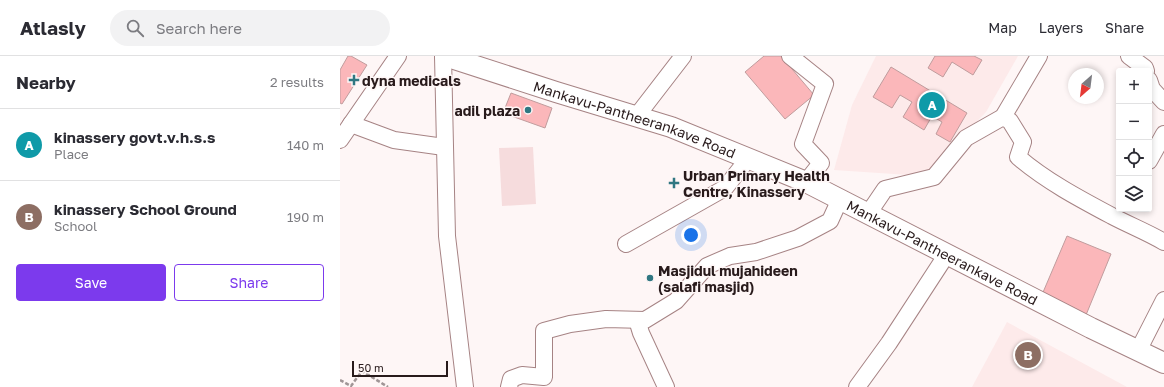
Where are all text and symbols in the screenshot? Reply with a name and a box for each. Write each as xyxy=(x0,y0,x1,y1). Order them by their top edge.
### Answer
search box xyxy=(110,10,390,46)
text: Atlasly xyxy=(20,16,86,39)
icon: search xyxy=(124,17,146,39)
text: Search here xyxy=(156,19,242,37)
text: Map xyxy=(988,19,1017,36)
text: Layers xyxy=(1039,19,1083,36)
text: Share xyxy=(1105,19,1144,36)
north arrow xyxy=(1068,68,1104,104)
map controls xyxy=(1116,68,1152,212)
button: + xyxy=(1116,68,1152,104)
text: Nearby xyxy=(16,72,76,93)
place label: dyna medicals xyxy=(362,72,461,89)
text: 2 results xyxy=(270,74,324,90)
marker: dyna medicals xyxy=(349,75,359,85)
street label: Mankavu-Pantheerankave Road xyxy=(532,77,738,161)
pin: A xyxy=(919,90,945,120)
place label: adil plaza xyxy=(455,102,520,119)
button: − xyxy=(1116,104,1152,140)
marker: adil plaza xyxy=(523,105,533,115)
text: kinassery govt.v.h.s.s xyxy=(54,128,215,146)
text: A xyxy=(24,137,34,153)
text: 140 m xyxy=(287,137,324,153)
button: locate xyxy=(1116,140,1152,176)
text: Place xyxy=(54,146,89,162)
place label: Urban Primary Health Centre, Kinassery xyxy=(683,167,830,200)
button: layers xyxy=(1116,176,1152,212)
marker: Urban Primary Health Centre, Kinassery xyxy=(668,177,680,189)
street label: Mankavu-Pantheerankave Road xyxy=(844,196,1041,308)
text: kinassery School Ground xyxy=(54,200,237,218)
text: B xyxy=(24,209,34,225)
text: 190 m xyxy=(287,209,324,225)
text: School xyxy=(54,218,97,234)
your location xyxy=(681,225,701,245)
place label: Masjidul mujahideen (salafi masjid) xyxy=(658,262,798,295)
button: Save xyxy=(16,264,166,301)
button: Share xyxy=(174,264,324,301)
marker: Masjidul mujahideen (salafi masjid) xyxy=(645,273,655,283)
pin: B xyxy=(1015,340,1041,370)
scale bar xyxy=(352,359,448,378)
text: 50 m xyxy=(358,361,384,374)

